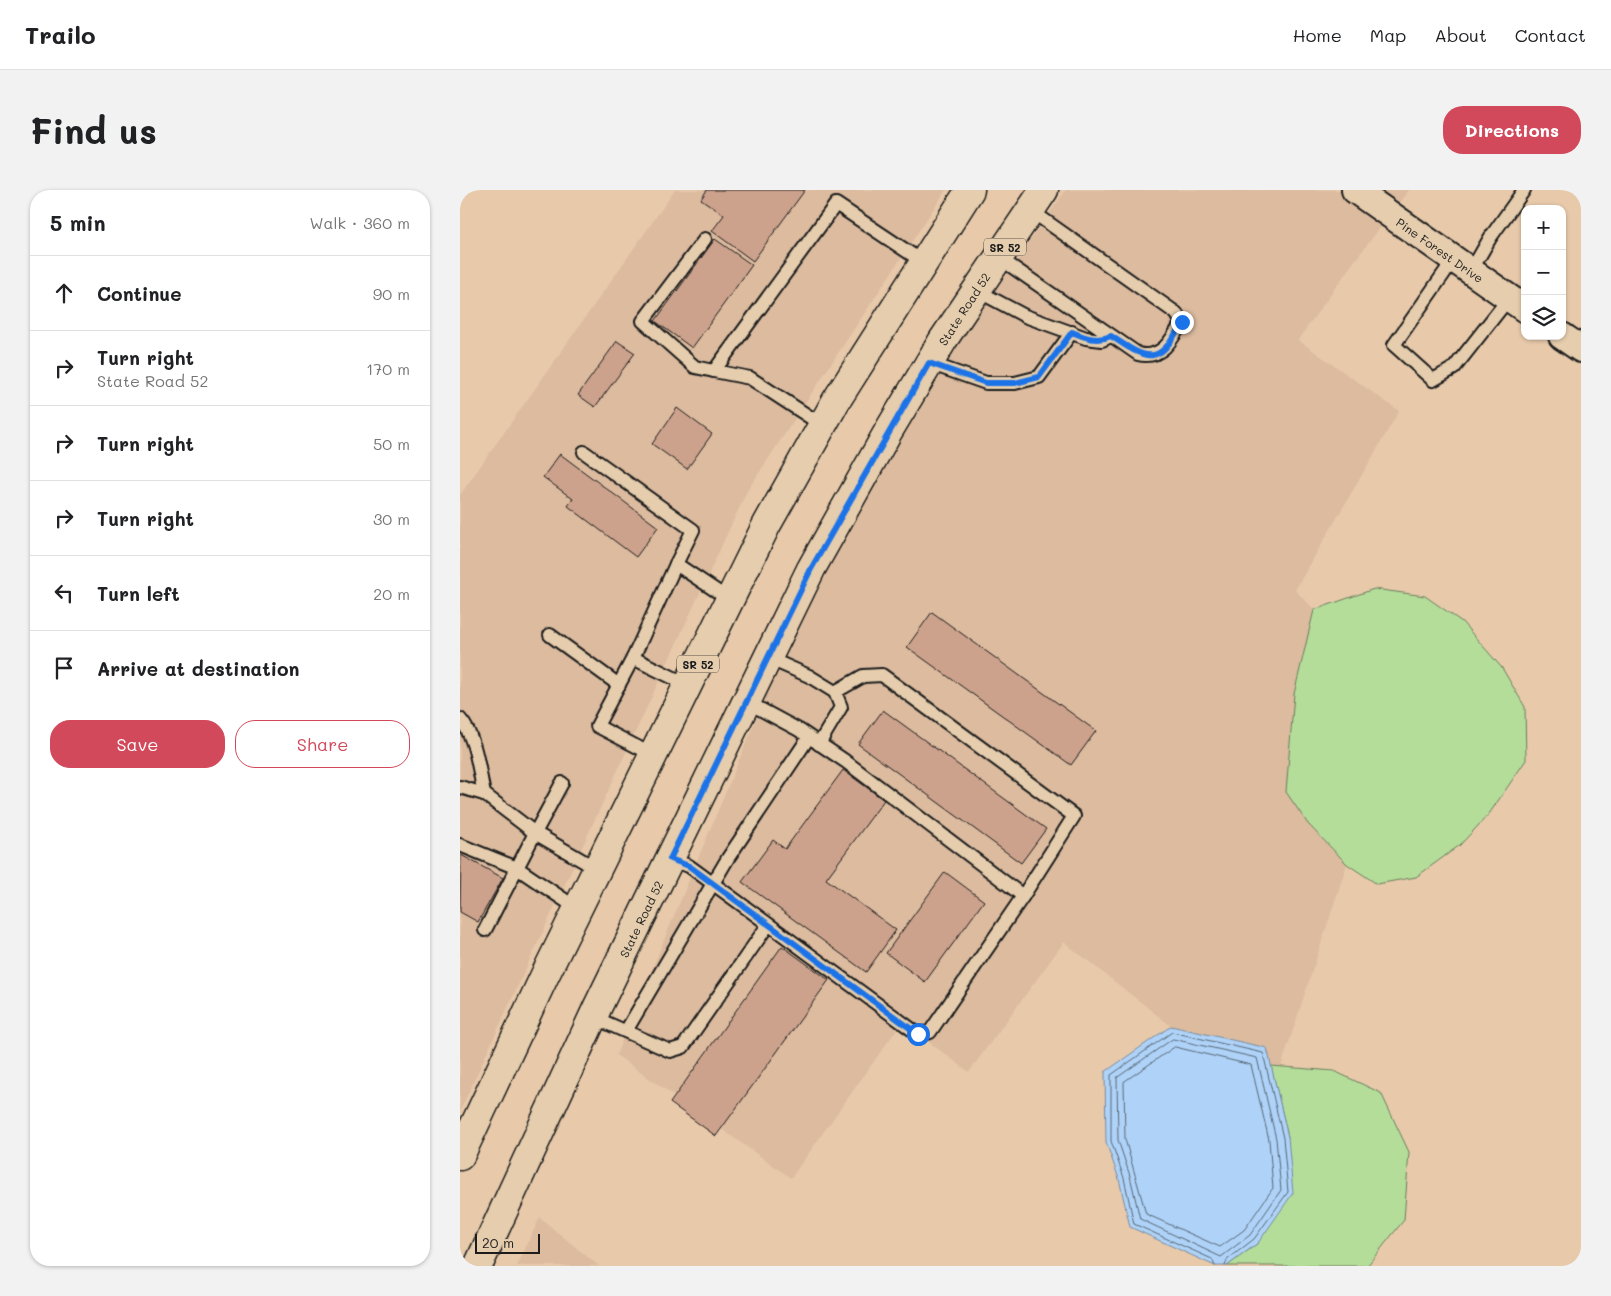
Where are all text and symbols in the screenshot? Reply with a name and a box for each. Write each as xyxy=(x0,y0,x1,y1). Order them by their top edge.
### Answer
text: Trailo xyxy=(25,19,96,50)
text: Home xyxy=(1293,23,1342,47)
text: Map xyxy=(1370,23,1406,47)
text: About xyxy=(1434,23,1487,47)
text: Contact xyxy=(1515,23,1586,47)
button: Directions xyxy=(1443,106,1581,154)
text: Find us xyxy=(30,107,157,153)
map controls xyxy=(1521,205,1566,340)
button: + xyxy=(1521,205,1566,250)
text: 5 min xyxy=(50,209,106,236)
text: Walk · 360 m xyxy=(309,212,410,233)
street label: Pine Forest Drive xyxy=(1393,214,1487,286)
road number: SR 52 xyxy=(984,238,1026,256)
button: − xyxy=(1521,250,1566,295)
street label: State Road 52 xyxy=(935,270,993,348)
icon: ahead xyxy=(50,279,78,307)
text: Continue xyxy=(97,281,182,306)
text: 90 m xyxy=(373,283,410,304)
button: layers xyxy=(1521,295,1566,340)
route end xyxy=(1171,311,1194,334)
text: Turn right xyxy=(97,345,194,370)
icon: right xyxy=(50,354,78,382)
text: 170 m xyxy=(366,358,410,379)
text: State Road 52 xyxy=(97,370,208,391)
icon: right xyxy=(50,429,78,457)
text: Turn right xyxy=(97,431,194,456)
text: 50 m xyxy=(373,433,410,454)
icon: right xyxy=(50,504,78,532)
text: Turn right xyxy=(97,506,194,531)
text: 30 m xyxy=(373,508,410,529)
icon: left xyxy=(50,579,78,607)
text: Turn left xyxy=(97,581,180,606)
text: 20 m xyxy=(373,583,410,604)
icon: arrive xyxy=(50,654,78,682)
text: Arrive at destination xyxy=(97,656,300,681)
road number: SR 52 xyxy=(677,656,719,672)
button: Save xyxy=(50,720,225,768)
button: Share xyxy=(235,720,410,768)
street label: State Road 52 xyxy=(616,878,666,960)
route start xyxy=(907,1023,930,1046)
scale bar xyxy=(475,1231,540,1254)
text: 20 m xyxy=(482,1233,514,1252)

